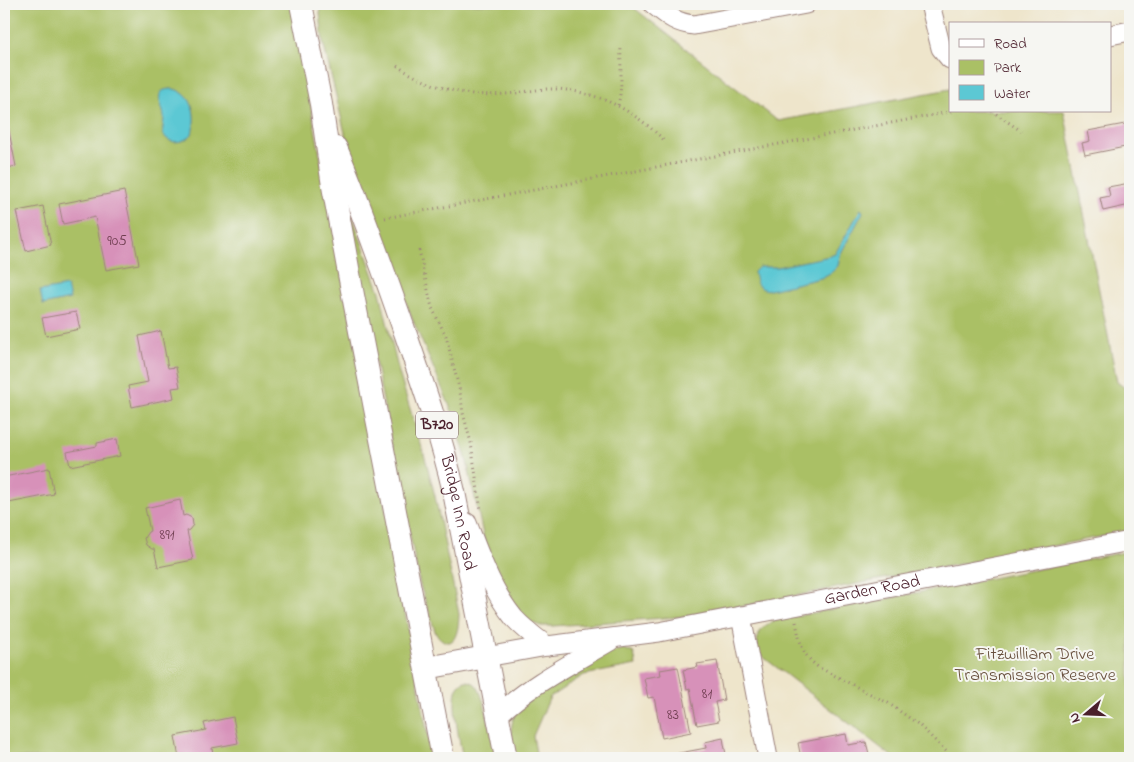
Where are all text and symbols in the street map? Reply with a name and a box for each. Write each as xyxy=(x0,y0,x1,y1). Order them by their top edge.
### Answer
legend xyxy=(949,22,1112,112)
text: Road xyxy=(994,33,1027,55)
text: Park xyxy=(994,57,1022,79)
text: Water xyxy=(994,83,1030,105)
house number: 905 xyxy=(107,230,127,252)
road number: B720 xyxy=(416,412,458,438)
street label: Bridge Inn Road xyxy=(432,451,482,573)
house number: 891 xyxy=(160,524,175,546)
street label: Garden Road xyxy=(822,569,922,613)
park label: Fitzwilliam Drive Transmission Reserve xyxy=(954,642,1117,689)
house number: 81 xyxy=(702,683,712,705)
north arrow xyxy=(1062,690,1112,740)
house number: 83 xyxy=(667,704,679,726)
text: N xyxy=(1064,710,1087,726)

